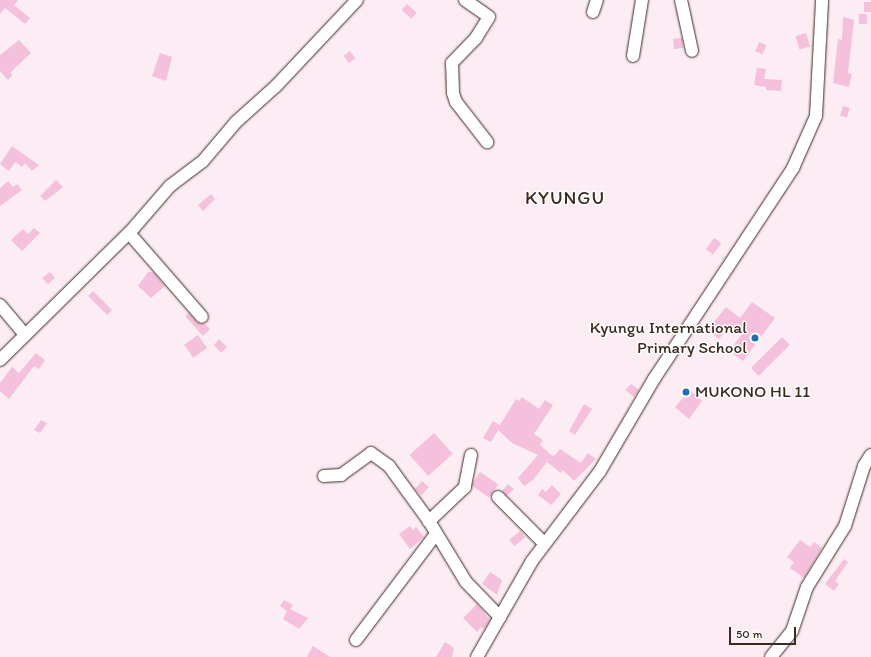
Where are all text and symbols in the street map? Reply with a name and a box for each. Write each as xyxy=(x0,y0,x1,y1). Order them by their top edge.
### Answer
district label: KYUNGU xyxy=(525,187,605,209)
place label: Kyungu International Primary School xyxy=(591,318,747,358)
marker: Kyungu International Primary School xyxy=(750,333,760,343)
place label: MUKONO HL 11 xyxy=(695,382,810,402)
marker: MUKONO HL 11 xyxy=(680,386,692,398)
scale bar xyxy=(731,619,798,645)
text: 50 m xyxy=(736,627,762,641)

